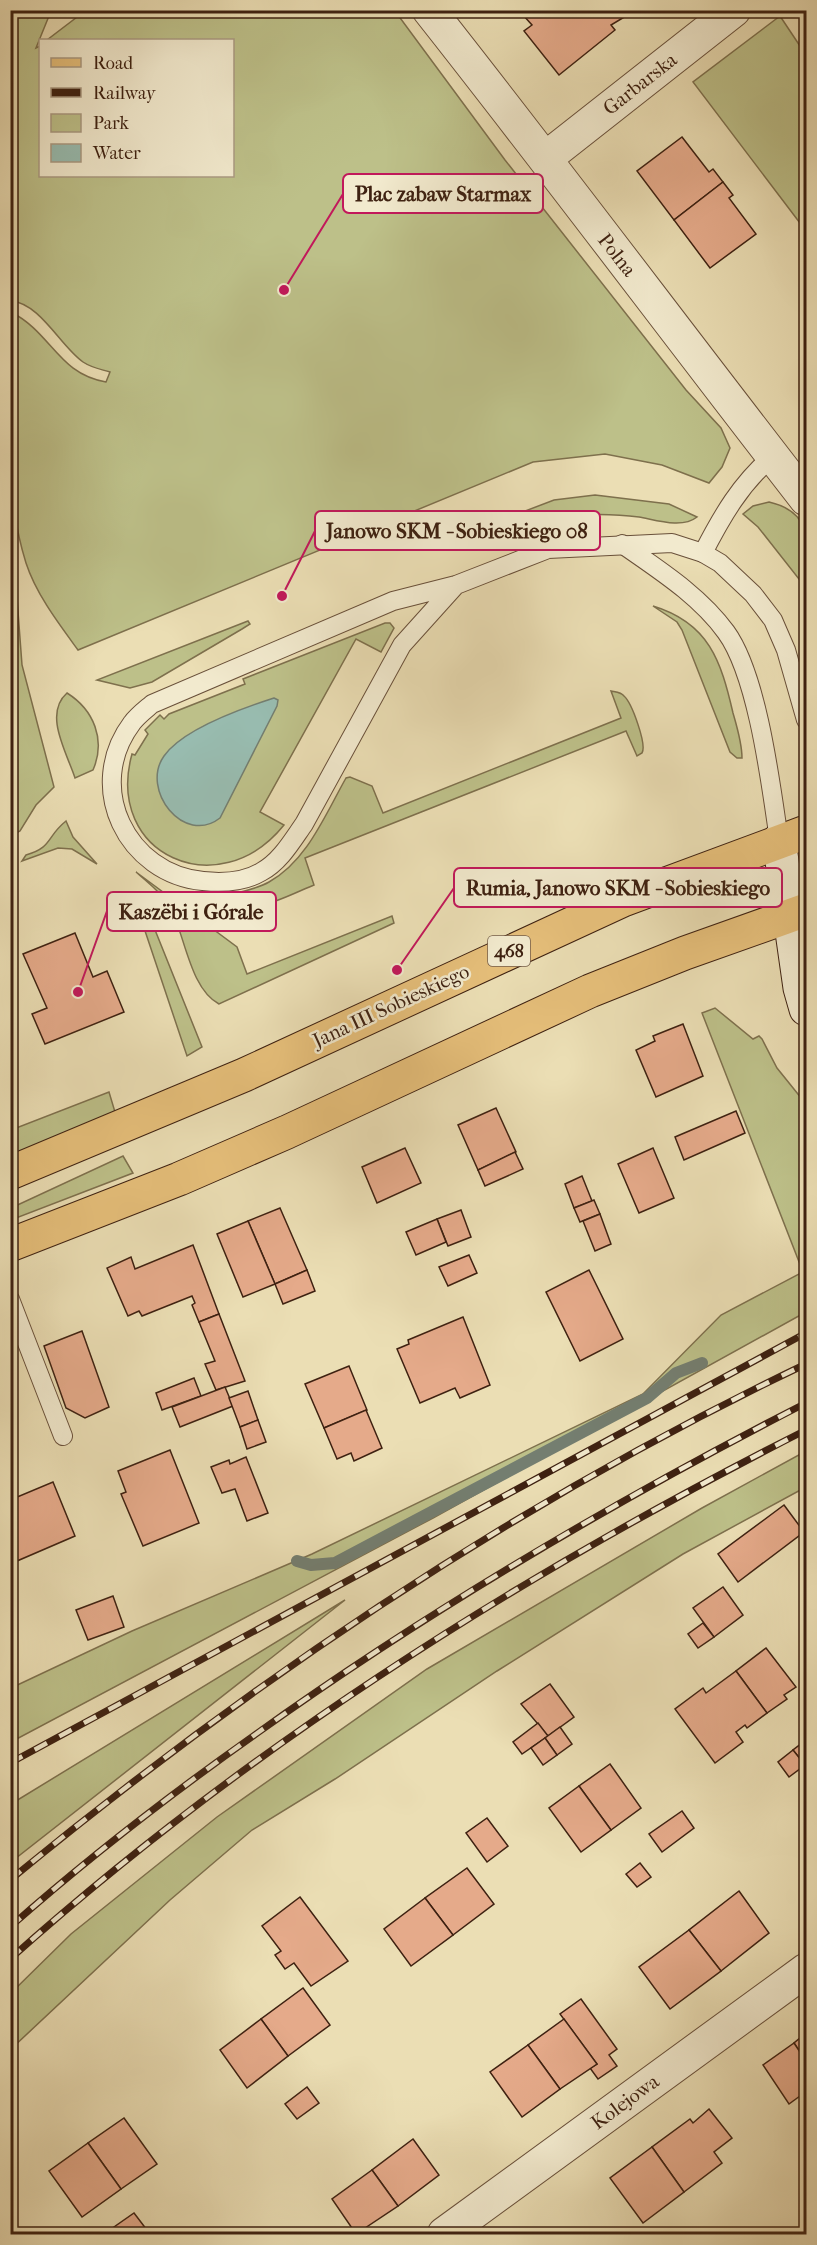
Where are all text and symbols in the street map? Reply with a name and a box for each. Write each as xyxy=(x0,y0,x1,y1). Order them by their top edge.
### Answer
legend xyxy=(39,39,234,177)
street label: Garbarska xyxy=(599,48,682,120)
text: Road xyxy=(93,53,133,74)
text: Railway xyxy=(93,83,157,104)
text: Park xyxy=(93,113,130,134)
text: Water xyxy=(92,143,141,164)
callout: Plac zabaw Starmax xyxy=(343,174,543,213)
text: Plac zabaw Starmax xyxy=(355,182,532,206)
street label: Polna xyxy=(593,229,641,282)
callout: Janowo SKM - Sobieskiego 08 xyxy=(315,511,600,550)
text: Janowo SKM - Sobieskiego 08 xyxy=(324,519,588,543)
callout: Rumia, Janowo SKM - Sobieskiego xyxy=(454,868,782,907)
text: Rumia, Janowo SKM - Sobieskiego xyxy=(466,876,771,900)
callout: Kaszëbi i Górale xyxy=(107,892,276,931)
text: Kaszëbi i Górale xyxy=(119,900,264,924)
road number: 468 xyxy=(488,936,530,966)
street label: Jana III Sobieskiego xyxy=(307,960,473,1053)
street label: Kolejowa xyxy=(587,2069,664,2134)

